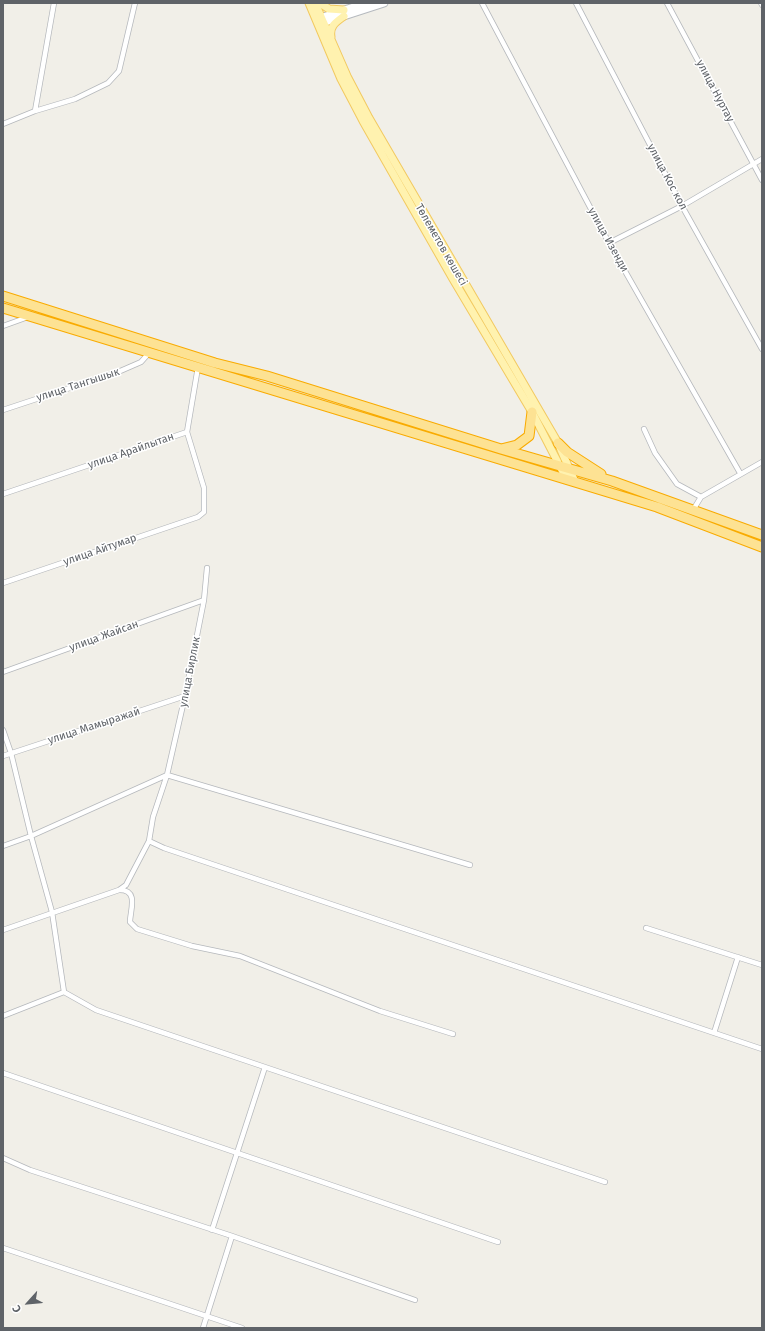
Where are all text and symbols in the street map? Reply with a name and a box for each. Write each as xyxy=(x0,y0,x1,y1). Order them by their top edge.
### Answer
street label: улица Нуртау xyxy=(693,58,737,124)
street label: улица Кос кол xyxy=(644,142,690,212)
street label: Төлеметов көшесі xyxy=(412,202,470,288)
street label: улица Изенди xyxy=(585,205,631,275)
street label: улица Тангышык xyxy=(35,365,121,405)
street label: улица Арайлытан xyxy=(86,430,176,472)
street label: улица Айтумар xyxy=(62,531,138,569)
street label: улица Жайсан xyxy=(68,617,140,655)
street label: улица Бирлик xyxy=(177,636,203,708)
street label: улица Мамыражай xyxy=(46,705,142,747)
north arrow xyxy=(8,1283,48,1323)
text: С xyxy=(10,1303,24,1314)

